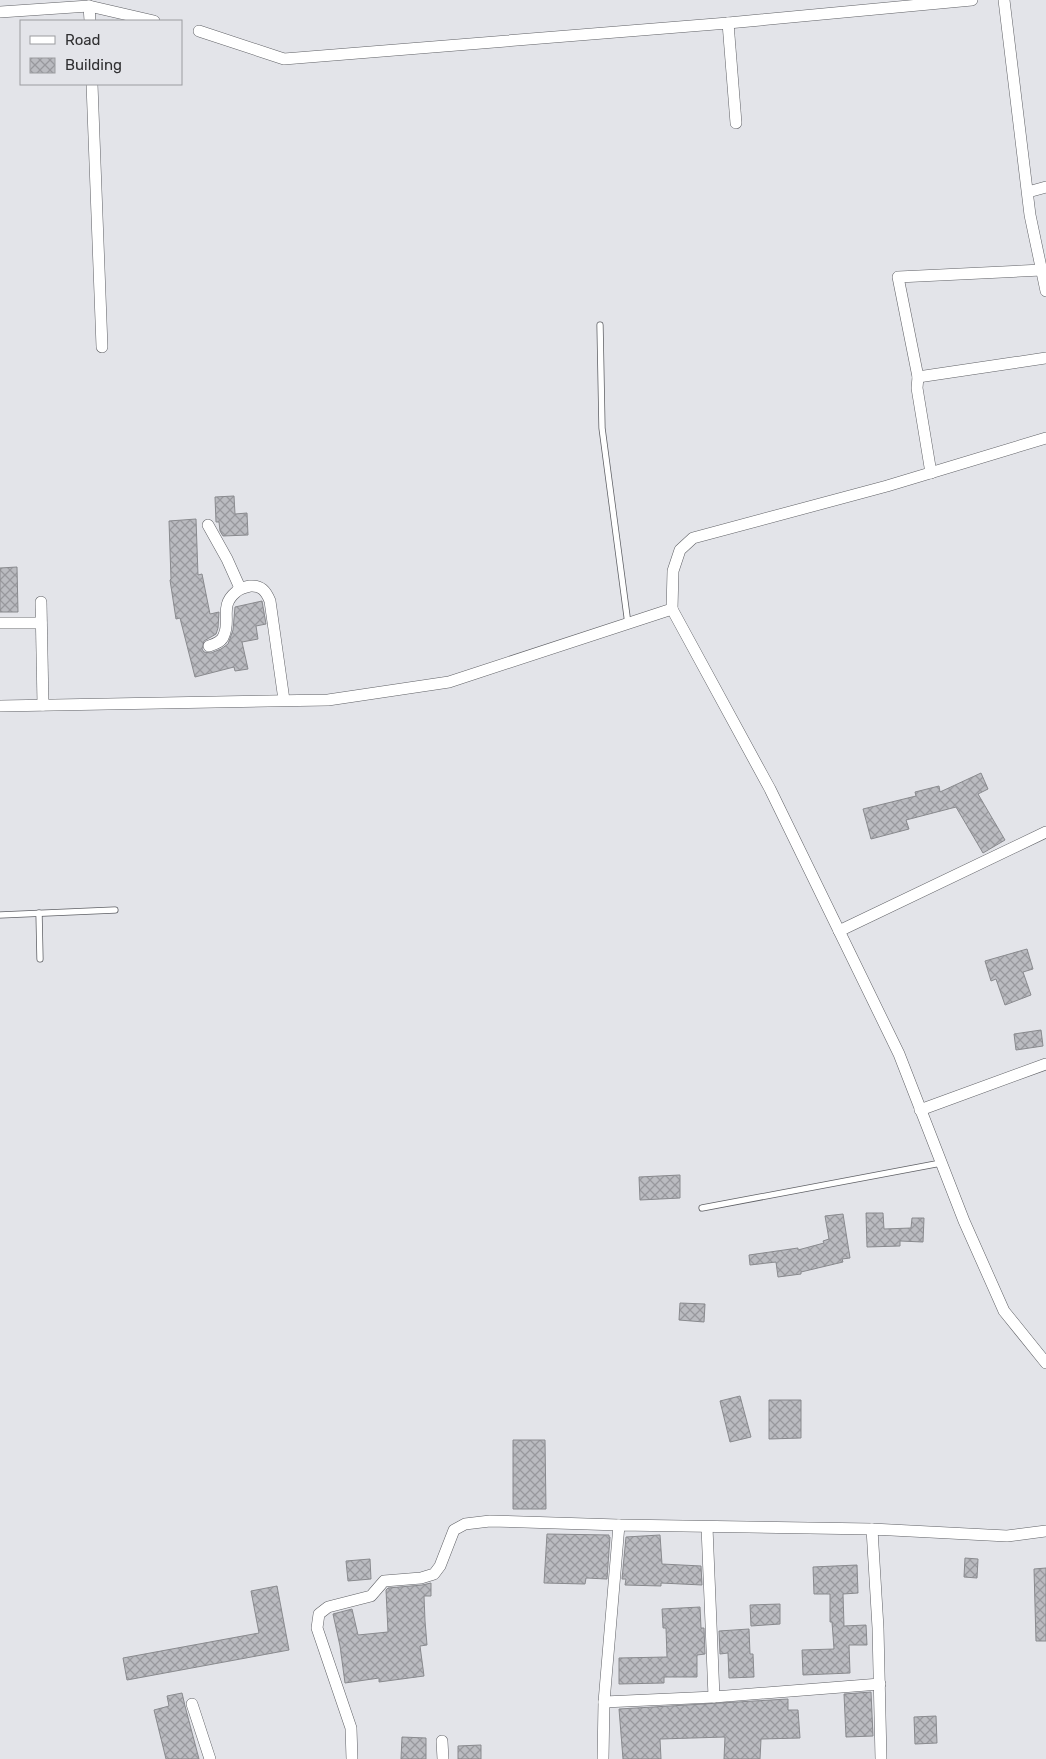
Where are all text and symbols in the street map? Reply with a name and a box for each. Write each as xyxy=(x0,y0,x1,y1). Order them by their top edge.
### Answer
legend xyxy=(20,20,182,85)
text: Road xyxy=(65,31,101,49)
text: Building xyxy=(65,56,122,74)

